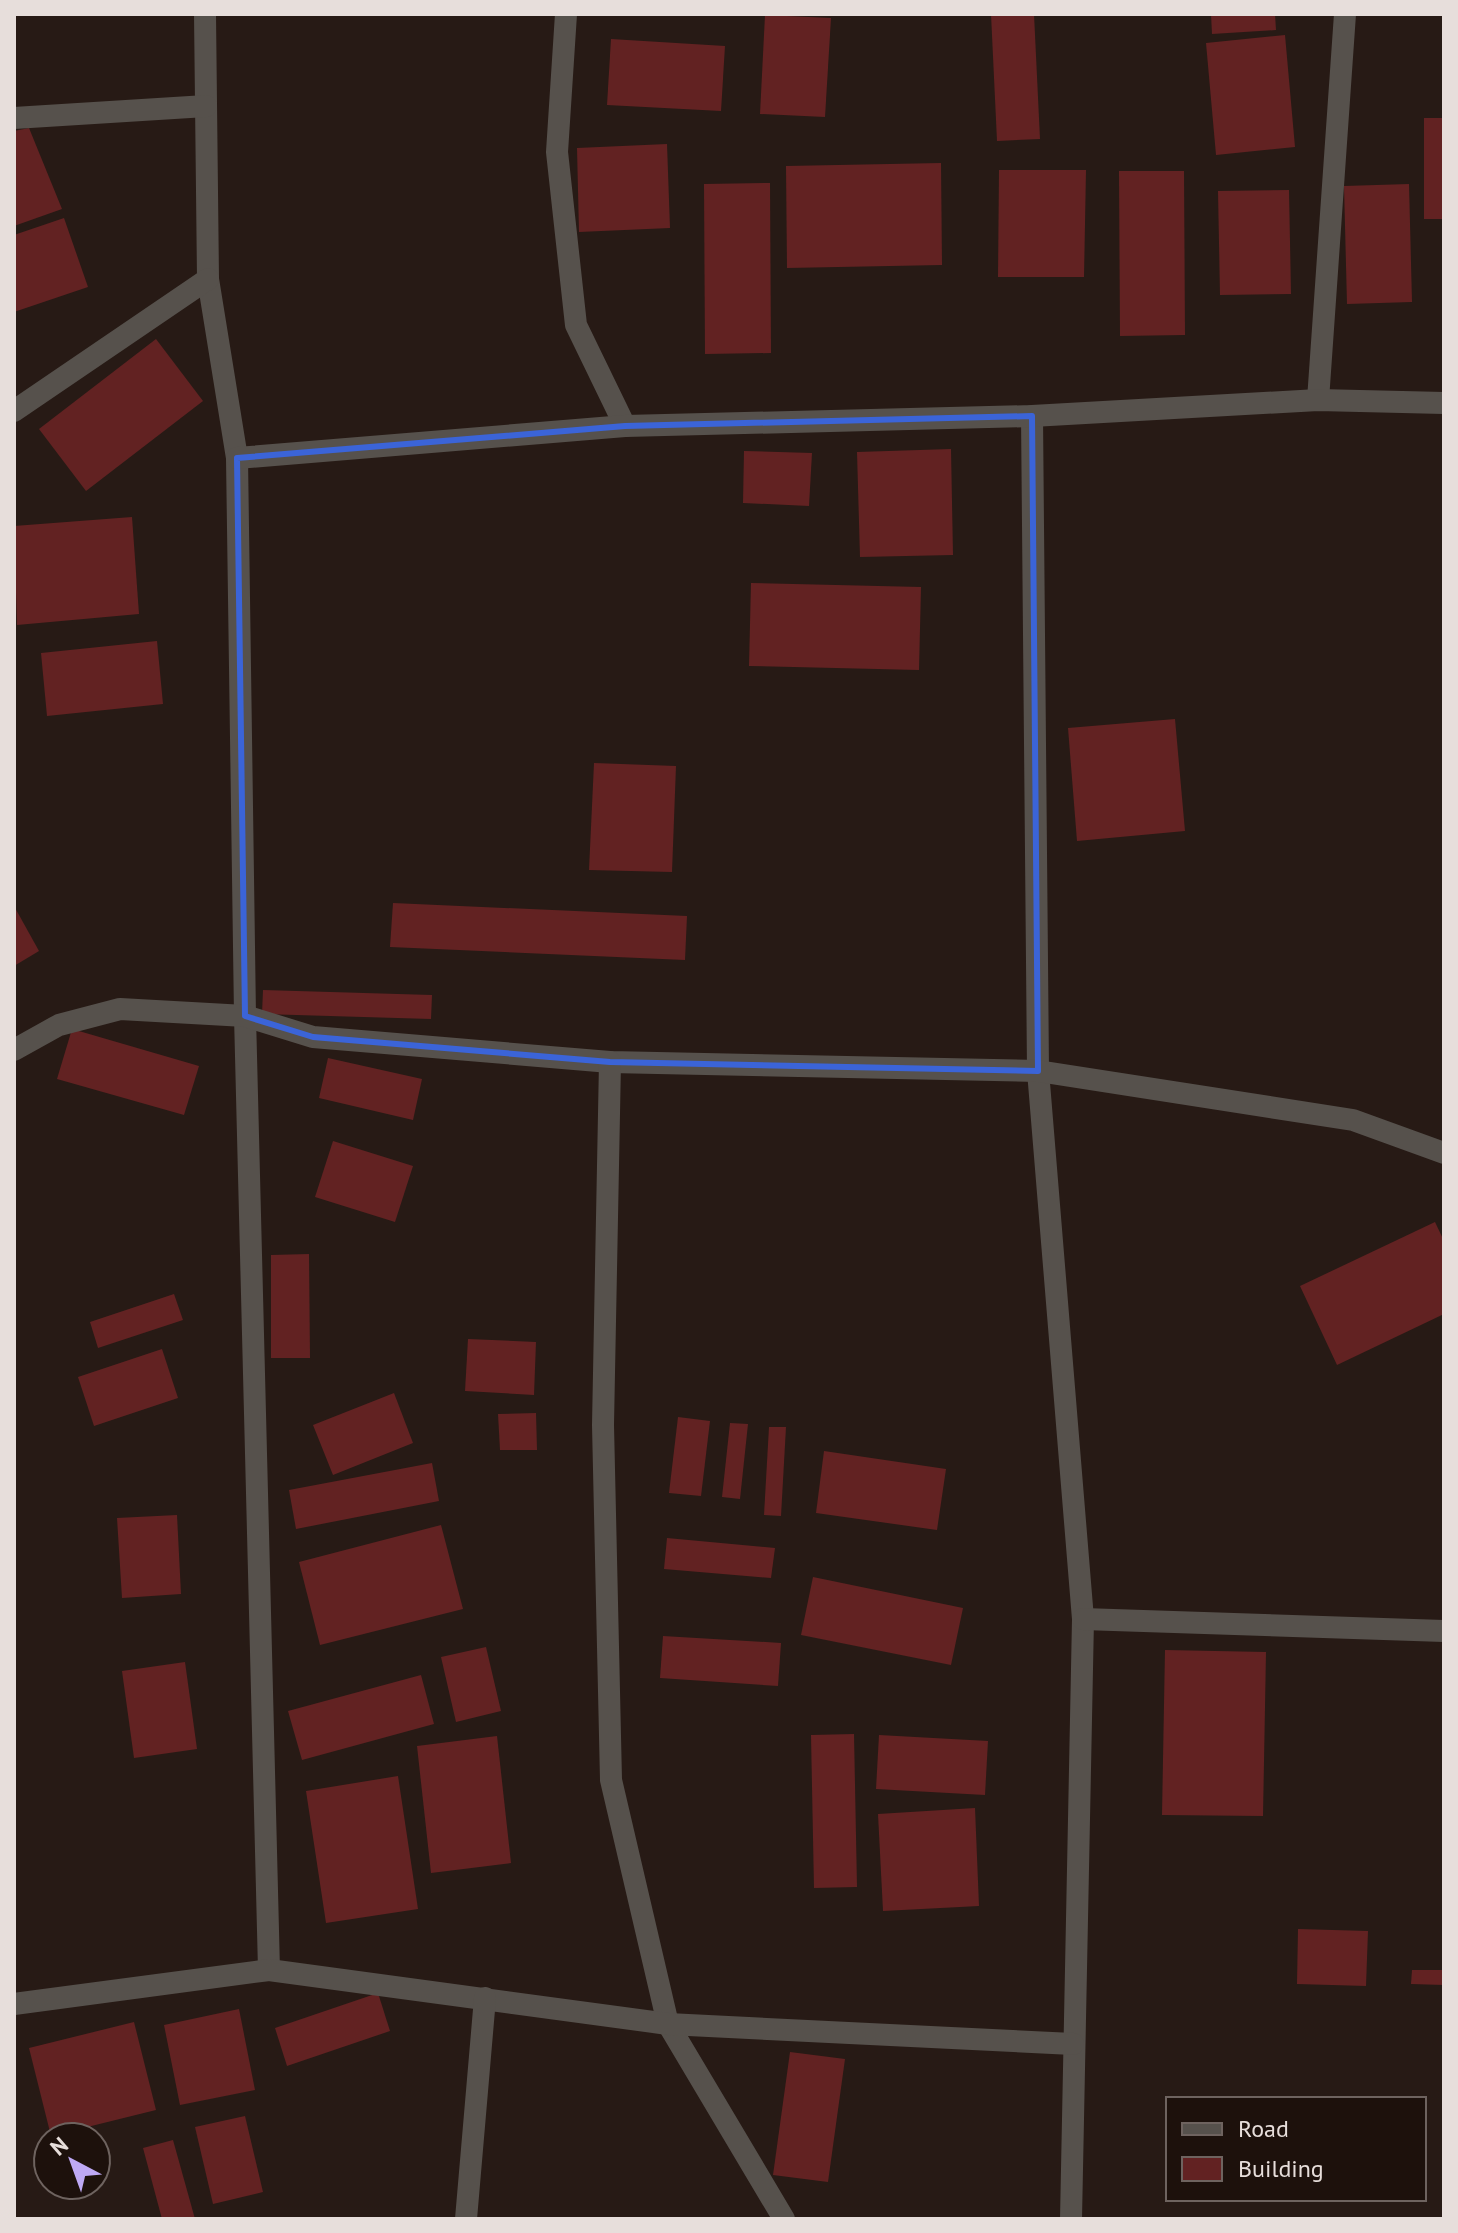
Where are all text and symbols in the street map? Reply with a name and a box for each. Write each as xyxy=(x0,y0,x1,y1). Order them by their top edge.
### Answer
legend xyxy=(1166,2097,1426,2201)
text: Road xyxy=(1238,2113,1289,2144)
north arrow xyxy=(32,2121,112,2201)
text: N xyxy=(44,2131,74,2161)
text: Building xyxy=(1238,2153,1324,2184)

